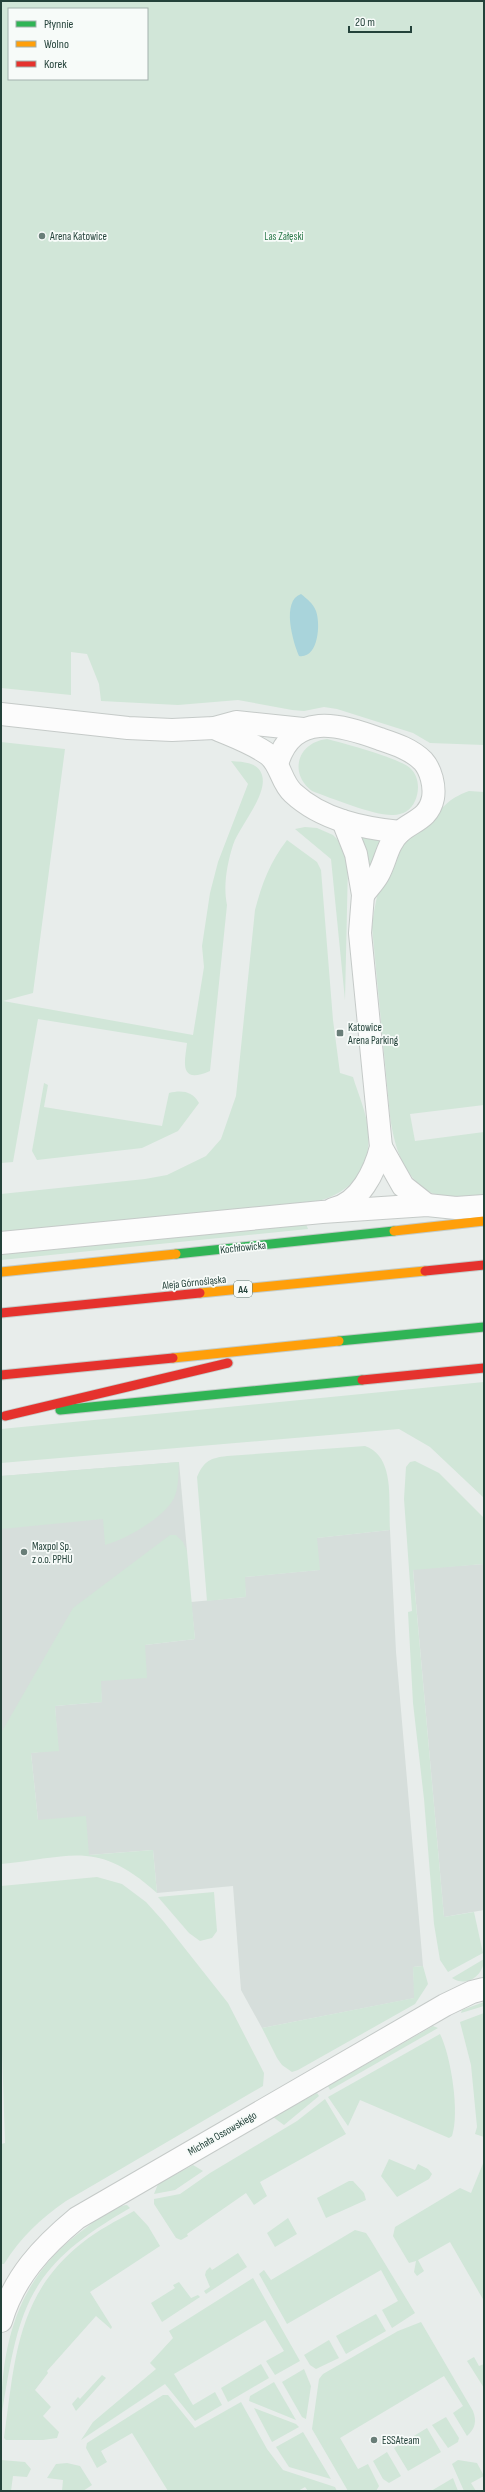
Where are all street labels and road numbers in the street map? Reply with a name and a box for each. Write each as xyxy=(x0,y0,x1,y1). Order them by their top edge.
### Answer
street label: Kochłowicka xyxy=(219,1239,267,1256)
street label: Aleja Górnośląska xyxy=(160,1273,227,1292)
road number: A4 xyxy=(234,1281,252,1297)
street label: Michała Ossowskiego xyxy=(185,2108,259,2158)

